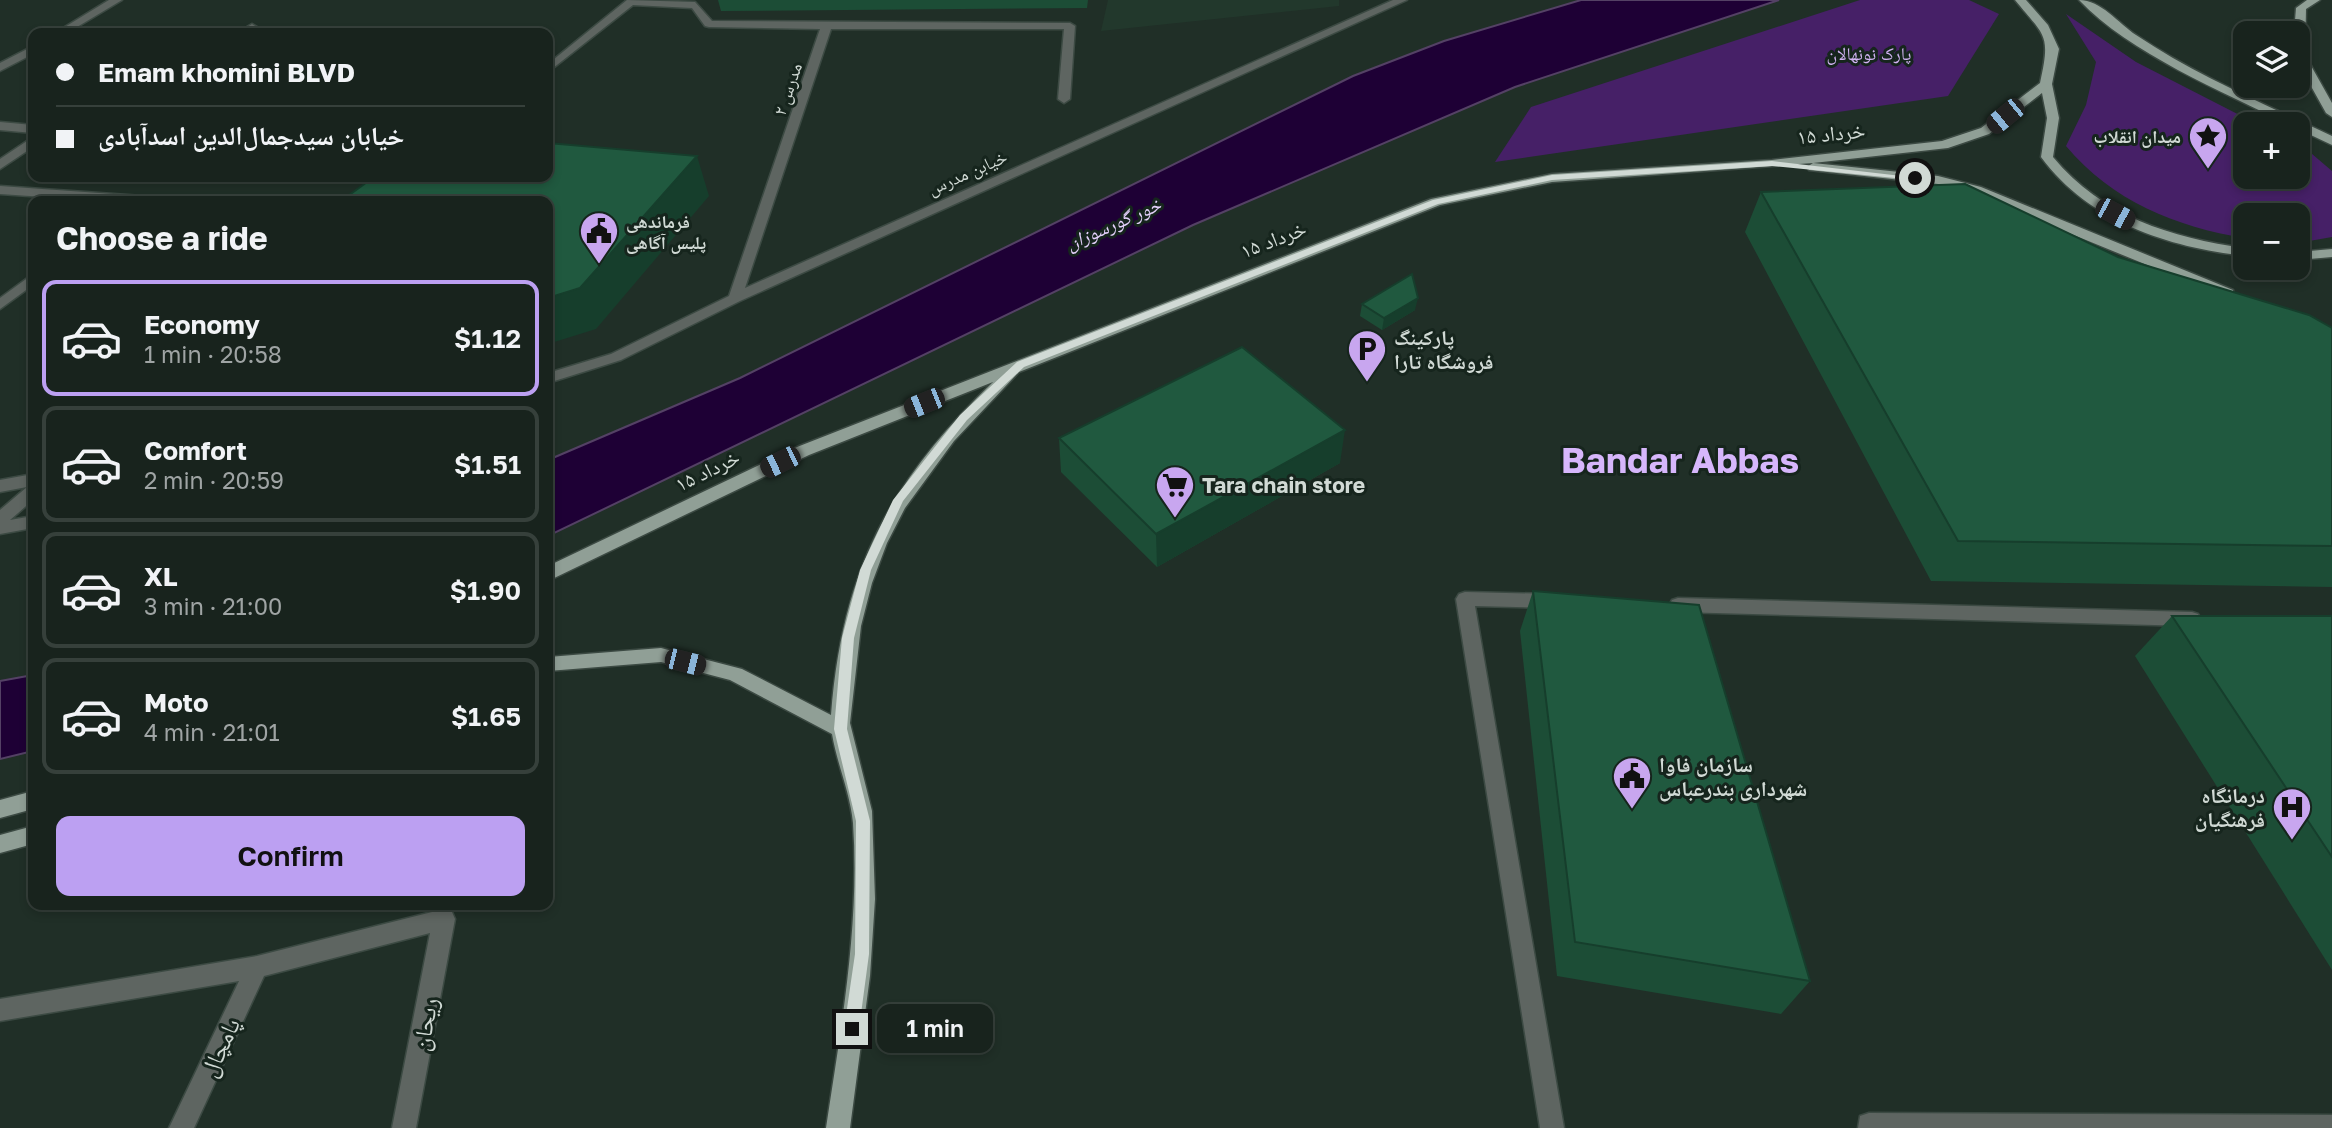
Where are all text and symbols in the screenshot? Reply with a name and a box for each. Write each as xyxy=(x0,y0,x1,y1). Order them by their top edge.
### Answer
map controls xyxy=(2233,21,2310,280)
button: layers xyxy=(2233,21,2310,98)
park label: پارک نونهالان xyxy=(1827,42,1911,65)
text: Emam khomini BLVD xyxy=(98,57,355,88)
street label: مدرس ۲ xyxy=(768,60,807,119)
car xyxy=(1983,95,2028,137)
button: + xyxy=(2233,112,2310,189)
place icon: میدان انقلاب xyxy=(2187,115,2229,170)
street label: ۱۵ خرداد xyxy=(1796,116,1866,150)
text: خیابان سیدجمال‌الدین اسدآبادی xyxy=(98,120,404,151)
place label: میدان انقلاب xyxy=(2093,125,2181,148)
street label: خیابن مدرس xyxy=(924,145,1010,200)
route start xyxy=(1899,162,1931,194)
water label: خور گورسوزان xyxy=(1062,191,1165,255)
car xyxy=(2092,195,2139,233)
button: − xyxy=(2233,203,2310,280)
public building icon: فرماندهی پلیس آگاهی xyxy=(578,210,620,265)
place label: فرماندهی پلیس آگاهی xyxy=(626,210,706,254)
street label: ۱۵ خرداد xyxy=(1236,215,1310,263)
text: Choose a ride xyxy=(56,219,268,257)
icon: car xyxy=(60,307,123,370)
text: Economy xyxy=(144,309,260,340)
text: $1.12 xyxy=(454,323,521,354)
place label: پارکینگ فروشگاه تارا xyxy=(1394,324,1494,374)
parking icon: پارکینگ فروشگاه تارا xyxy=(1346,328,1388,383)
text: 1 min · 20:58 xyxy=(144,340,282,368)
car xyxy=(901,385,948,421)
icon: car xyxy=(60,433,123,496)
text: Comfort xyxy=(144,435,247,466)
district label: Bandar Abbas xyxy=(1561,439,1799,481)
street label: ۱۵ خرداد xyxy=(671,443,743,497)
car xyxy=(757,443,804,481)
text: $1.51 xyxy=(454,449,521,480)
supermarket icon: Tara chain store xyxy=(1154,464,1196,519)
text: 2 min · 20:59 xyxy=(144,466,284,494)
place label: Tara chain store xyxy=(1202,472,1365,498)
icon: car xyxy=(60,559,123,622)
text: XL xyxy=(144,561,178,592)
text: $1.90 xyxy=(450,575,521,606)
text: 3 min · 21:00 xyxy=(144,592,282,620)
car xyxy=(663,647,708,677)
icon: car xyxy=(60,685,123,748)
text: Moto xyxy=(144,687,209,718)
text: $1.65 xyxy=(451,701,521,732)
text: 4 min · 21:01 xyxy=(144,718,280,746)
place label: سازمان فاوا شهرداری بندرعباس xyxy=(1659,751,1807,802)
public building icon: سازمان فاوا شهرداری بندرعباس xyxy=(1611,755,1653,810)
place label: درمانگاه فرهنگیان xyxy=(2195,782,2265,832)
hospital icon: درمانگاه فرهنگیان xyxy=(2271,786,2313,841)
button: Confirm xyxy=(56,816,525,896)
street label: ریحان xyxy=(405,995,444,1053)
callout: 1 min xyxy=(876,1004,992,1054)
street label: پامچال xyxy=(193,1013,246,1082)
route end xyxy=(836,1013,868,1045)
text: 1 min xyxy=(906,1014,964,1042)

